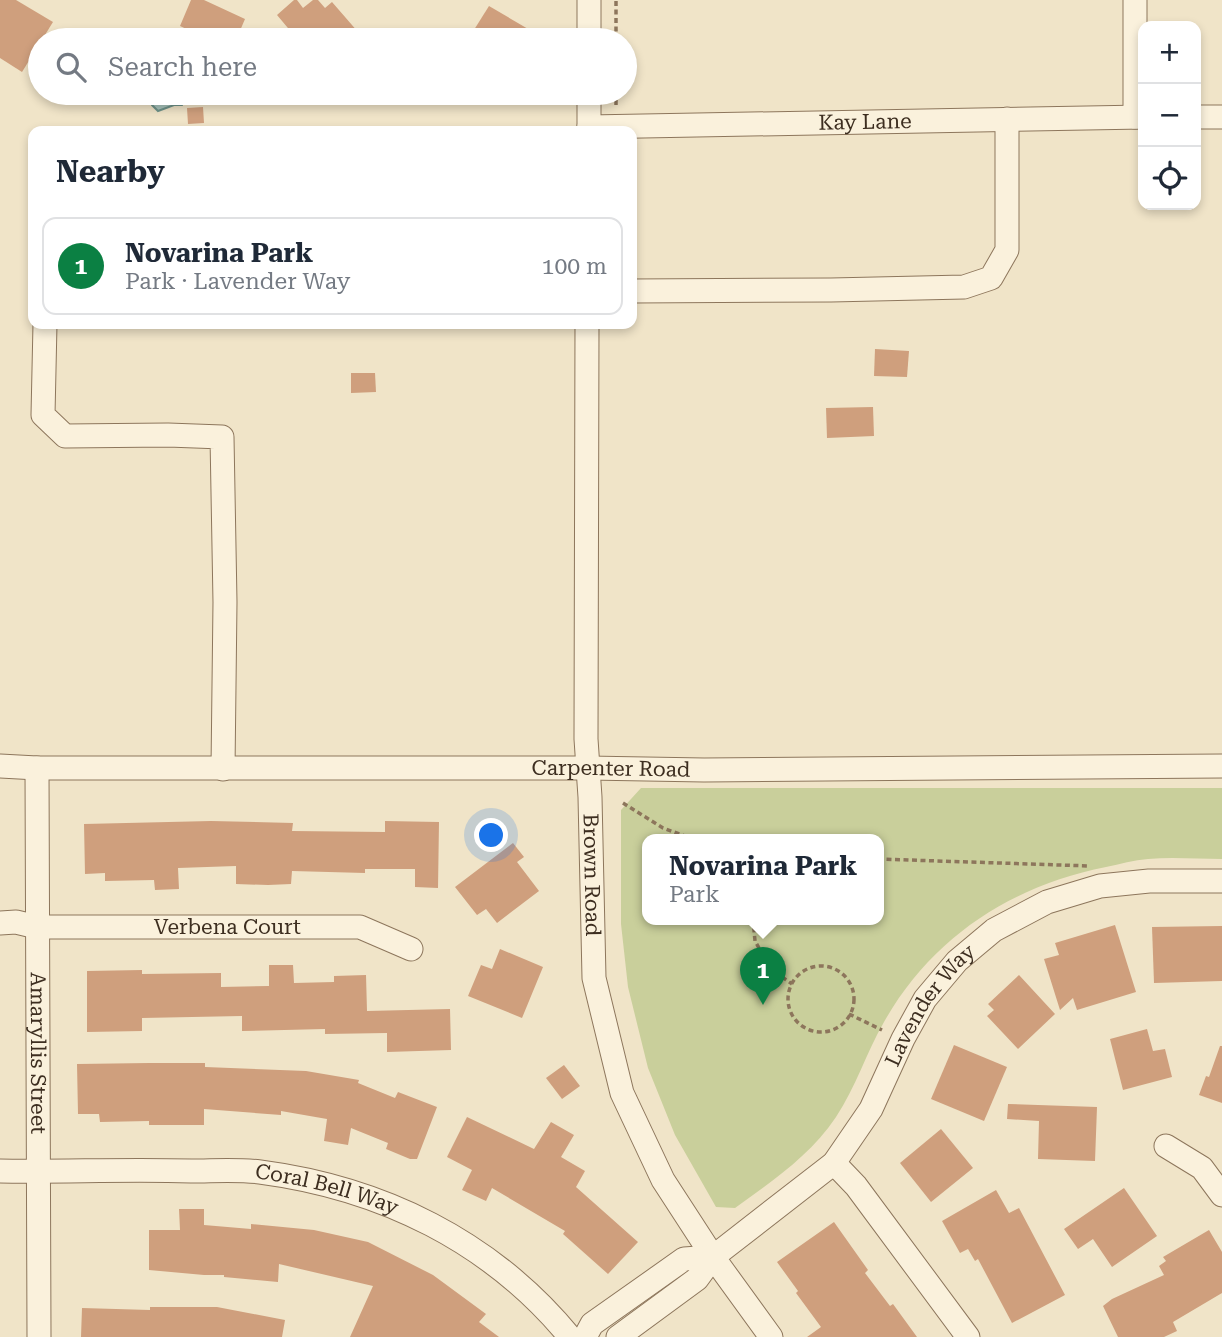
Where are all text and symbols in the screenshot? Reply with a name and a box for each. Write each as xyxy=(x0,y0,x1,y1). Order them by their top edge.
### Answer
map controls xyxy=(1138,21,1201,210)
button: + xyxy=(1138,21,1201,84)
search box xyxy=(28,28,637,105)
icon: search xyxy=(52,48,90,86)
text: Search here xyxy=(108,52,257,82)
button: − xyxy=(1138,84,1201,147)
street label: Kay Lane xyxy=(818,109,912,135)
button: locate xyxy=(1138,147,1201,210)
text: Nearby xyxy=(56,154,165,189)
text: Novarina Park xyxy=(125,238,313,268)
text: 1 xyxy=(75,253,87,280)
text: 100 m xyxy=(542,253,607,280)
text: Park · Lavender Way xyxy=(125,268,350,295)
street label: Carpenter Road xyxy=(532,756,691,782)
street label: Brown Road xyxy=(578,813,605,937)
your location xyxy=(474,818,508,852)
popup xyxy=(642,834,884,925)
text: Novarina Park xyxy=(669,851,857,881)
text: Park xyxy=(669,881,720,908)
street label: Verbena Court xyxy=(154,915,301,939)
street label: Lavender Way xyxy=(880,939,980,1070)
pin: 1 xyxy=(740,947,786,1005)
street label: Amaryllis Street xyxy=(26,972,50,1134)
street label: Coral Bell Way xyxy=(254,1159,402,1220)

